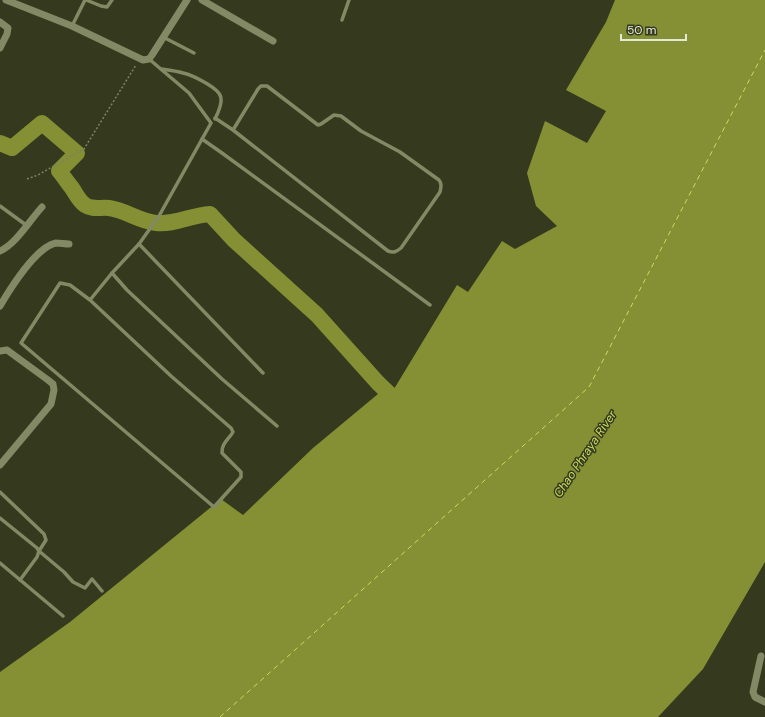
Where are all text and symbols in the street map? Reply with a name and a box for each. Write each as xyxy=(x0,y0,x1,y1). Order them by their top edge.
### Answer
scale bar xyxy=(621,16,686,42)
text: 50 m xyxy=(627,22,656,38)
water label: Chao Phraya River xyxy=(550,407,620,501)

